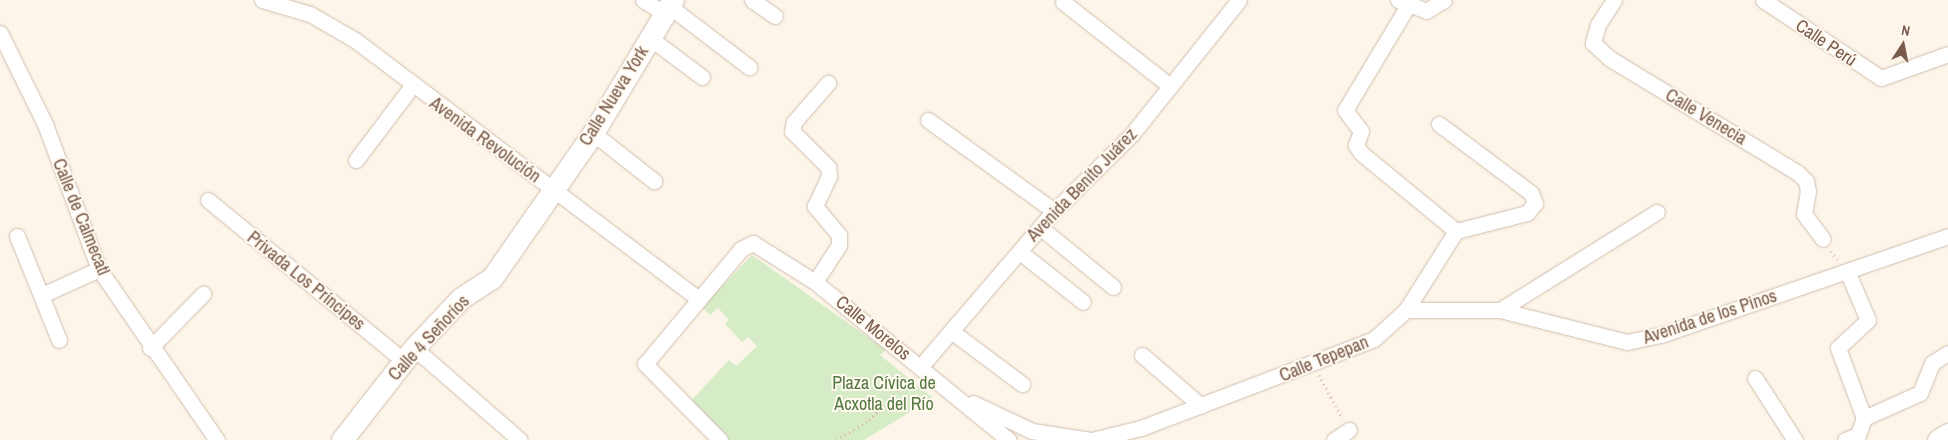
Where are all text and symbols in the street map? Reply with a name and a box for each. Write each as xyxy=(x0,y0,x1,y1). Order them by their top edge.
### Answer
street label: Calle Perú xyxy=(1791,15,1861,71)
north arrow xyxy=(1878,20,1928,70)
text: N xyxy=(1900,21,1912,40)
street label: Calle Nueva York xyxy=(575,42,653,150)
street label: Calle Venecia xyxy=(1661,84,1751,150)
street label: Avenida Revolución xyxy=(425,93,545,187)
street label: Avenida Benito Juárez xyxy=(1022,124,1142,246)
street label: Calle de Calmecatl xyxy=(48,156,114,278)
street label: Privada Los Príncipes xyxy=(243,227,369,335)
street label: Avenida de los Pinos xyxy=(1640,285,1780,349)
street label: Calle 4 Señoríos xyxy=(384,291,474,385)
street label: Calle Morelos xyxy=(831,291,915,365)
street label: Calle Tepepan xyxy=(1276,331,1372,387)
park label: Plaza Cívica de Acxotla del Río xyxy=(832,373,936,416)

